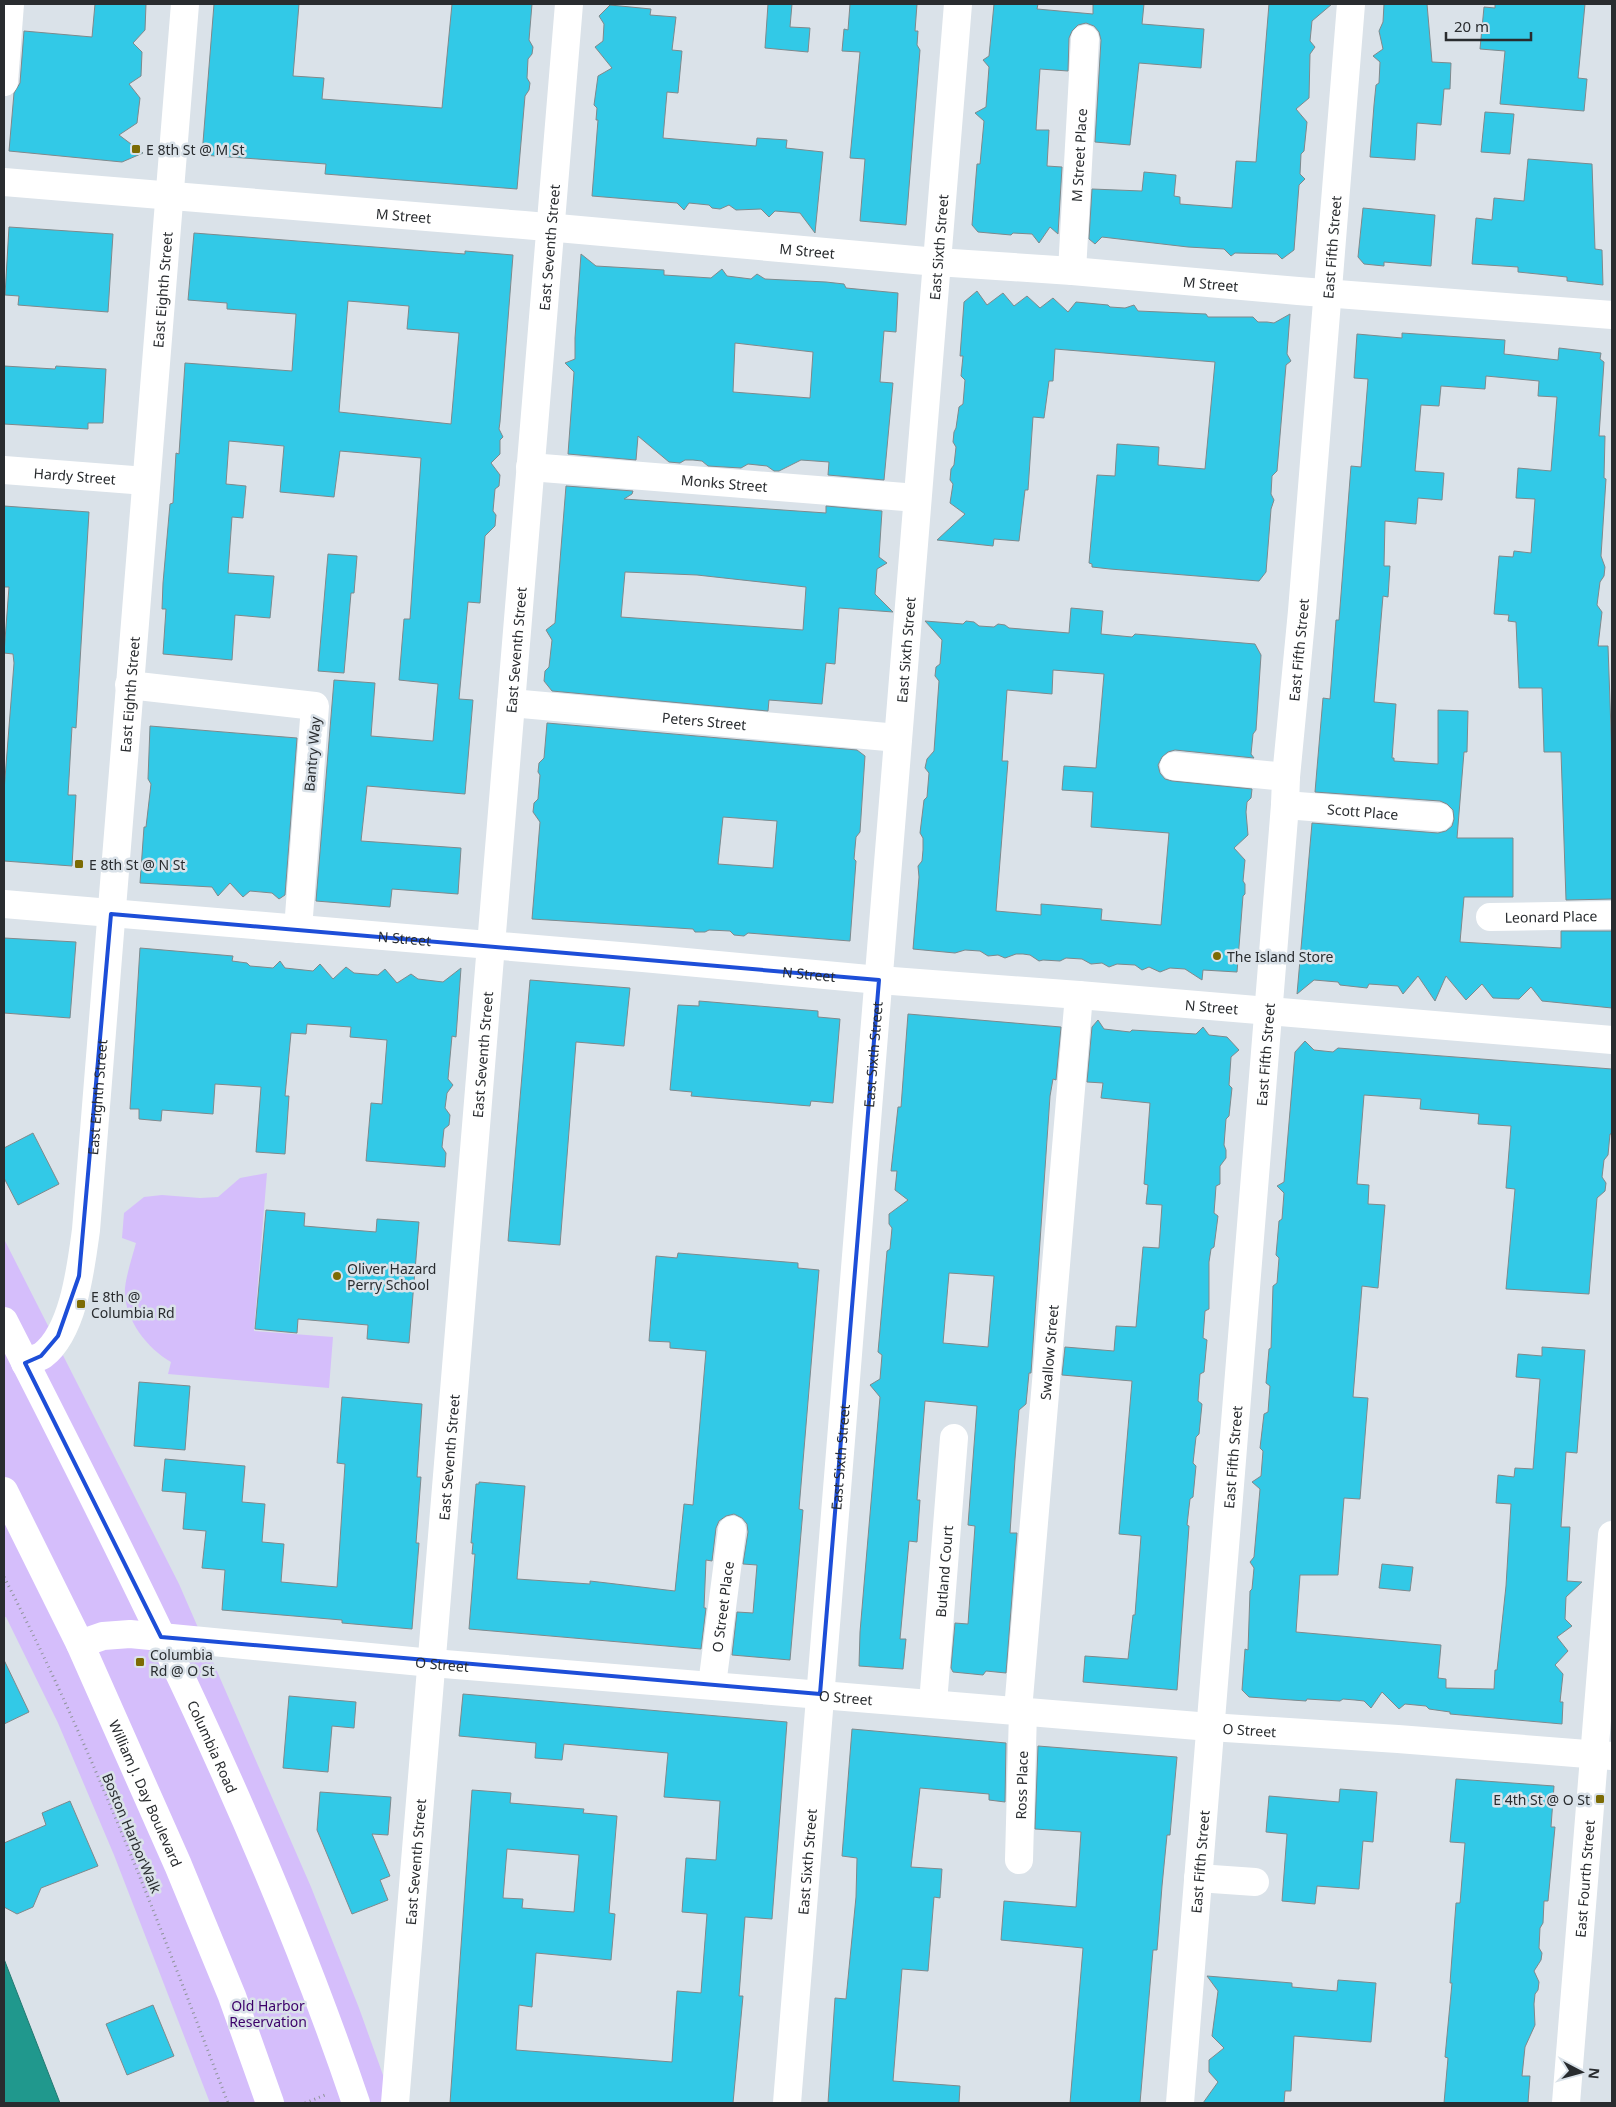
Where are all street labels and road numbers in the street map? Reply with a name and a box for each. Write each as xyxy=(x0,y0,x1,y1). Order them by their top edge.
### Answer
street label: M Street Place xyxy=(1066,108,1091,203)
street label: East Seventh Street xyxy=(534,184,564,311)
street label: East Sixth Street xyxy=(924,193,952,301)
street label: East Fifth Street xyxy=(1318,195,1345,299)
street label: M Street xyxy=(375,203,432,227)
street label: East Eighth Street xyxy=(148,231,176,348)
street label: M Street xyxy=(779,238,836,262)
street label: M Street xyxy=(1182,271,1239,295)
street label: Hardy Street xyxy=(33,463,117,488)
street label: Monks Street xyxy=(680,470,768,496)
street label: East Seventh Street xyxy=(501,586,530,714)
street label: East Sixth Street xyxy=(892,596,919,704)
street label: East Fifth Street xyxy=(1284,598,1312,702)
street label: East Eighth Street xyxy=(115,636,143,753)
street label: Peters Street xyxy=(661,707,747,734)
street label: Bantry Way xyxy=(299,715,325,792)
street label: Scott Place xyxy=(1326,799,1399,823)
street label: Leonard Place xyxy=(1505,906,1598,926)
street label: N Street xyxy=(377,926,432,950)
street label: N Street xyxy=(782,962,836,985)
street label: East Seventh Street xyxy=(467,991,497,1118)
street label: N Street xyxy=(1184,994,1239,1018)
street label: East Sixth Street xyxy=(859,1001,886,1108)
street label: East Fifth Street xyxy=(1251,1002,1278,1107)
street label: East Eighth Street xyxy=(83,1038,111,1156)
street label: Swallow Street xyxy=(1035,1304,1062,1401)
street label: East Seventh Street xyxy=(434,1393,463,1521)
street label: East Sixth Street xyxy=(826,1403,853,1511)
street label: East Fifth Street xyxy=(1219,1405,1246,1509)
street label: Butland Court xyxy=(930,1525,957,1618)
street label: O Street Place xyxy=(707,1560,737,1653)
street label: O Street xyxy=(414,1652,470,1676)
street label: O Street xyxy=(818,1685,873,1709)
street label: Columbia Road xyxy=(183,1697,242,1796)
street label: William J. Day Boulevard xyxy=(105,1717,187,1870)
street label: O Street xyxy=(1222,1718,1277,1741)
street label: Ross Place xyxy=(1011,1750,1031,1820)
street label: Boston HarborWalk xyxy=(98,1770,166,1896)
street label: East Seventh Street xyxy=(400,1798,430,1926)
street label: East Sixth Street xyxy=(793,1808,820,1916)
street label: East Fifth Street xyxy=(1186,1810,1213,1914)
street label: East Fourth Street xyxy=(1570,1819,1598,1938)

